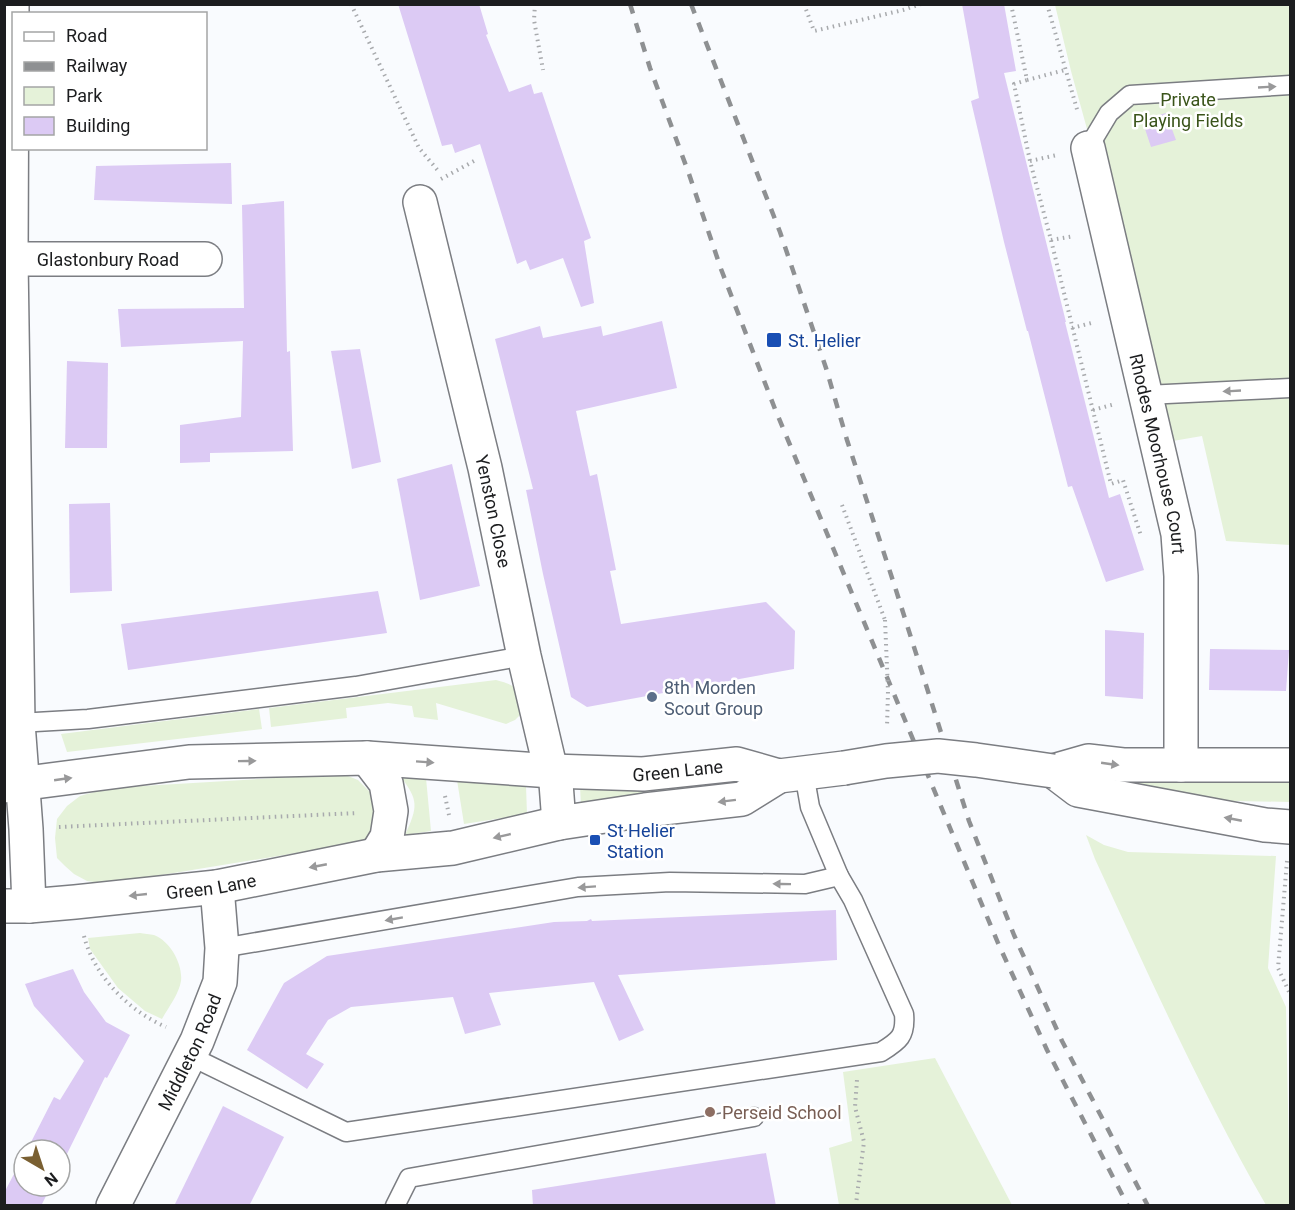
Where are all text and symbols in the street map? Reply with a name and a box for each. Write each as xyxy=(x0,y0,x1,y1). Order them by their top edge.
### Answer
legend xyxy=(12,12,207,150)
text: Road xyxy=(66,25,107,46)
text: Railway xyxy=(66,55,128,76)
one-way arrow xyxy=(1257,82,1276,91)
text: Park xyxy=(66,85,103,106)
park label: Private Playing Fields xyxy=(1133,89,1243,131)
text: Building xyxy=(66,115,130,136)
street label: Glastonbury Road xyxy=(37,249,179,270)
place label: St. Helier xyxy=(788,330,861,351)
marker: St. Helier xyxy=(765,331,783,349)
street label: Rhodes Moorhouse Court xyxy=(1126,352,1190,555)
one-way arrow xyxy=(1223,386,1242,395)
street label: Yenston Close xyxy=(472,453,516,570)
place label: 8th Morden Scout Group xyxy=(664,677,763,719)
marker: 8th Morden Scout Group xyxy=(645,690,659,704)
street label: Green Lane xyxy=(632,755,724,785)
one-way arrow xyxy=(238,756,257,765)
one-way arrow xyxy=(416,757,435,767)
one-way arrow xyxy=(1101,759,1120,768)
one-way arrow xyxy=(53,774,72,783)
one-way arrow xyxy=(718,796,737,805)
one-way arrow xyxy=(1223,814,1242,823)
place label: St Helier Station xyxy=(607,820,675,862)
one-way arrow xyxy=(493,832,511,842)
marker: St Helier Station xyxy=(588,833,602,847)
one-way arrow xyxy=(309,862,328,871)
street label: Green Lane xyxy=(165,869,258,903)
one-way arrow xyxy=(772,879,791,888)
one-way arrow xyxy=(577,882,596,892)
one-way arrow xyxy=(128,891,147,900)
one-way arrow xyxy=(385,915,404,924)
street label: Middleton Road xyxy=(153,991,225,1114)
place label: Perseid School xyxy=(722,1102,842,1123)
marker: Perseid School xyxy=(703,1105,717,1119)
north arrow xyxy=(12,1138,72,1198)
text: N xyxy=(41,1168,61,1190)

